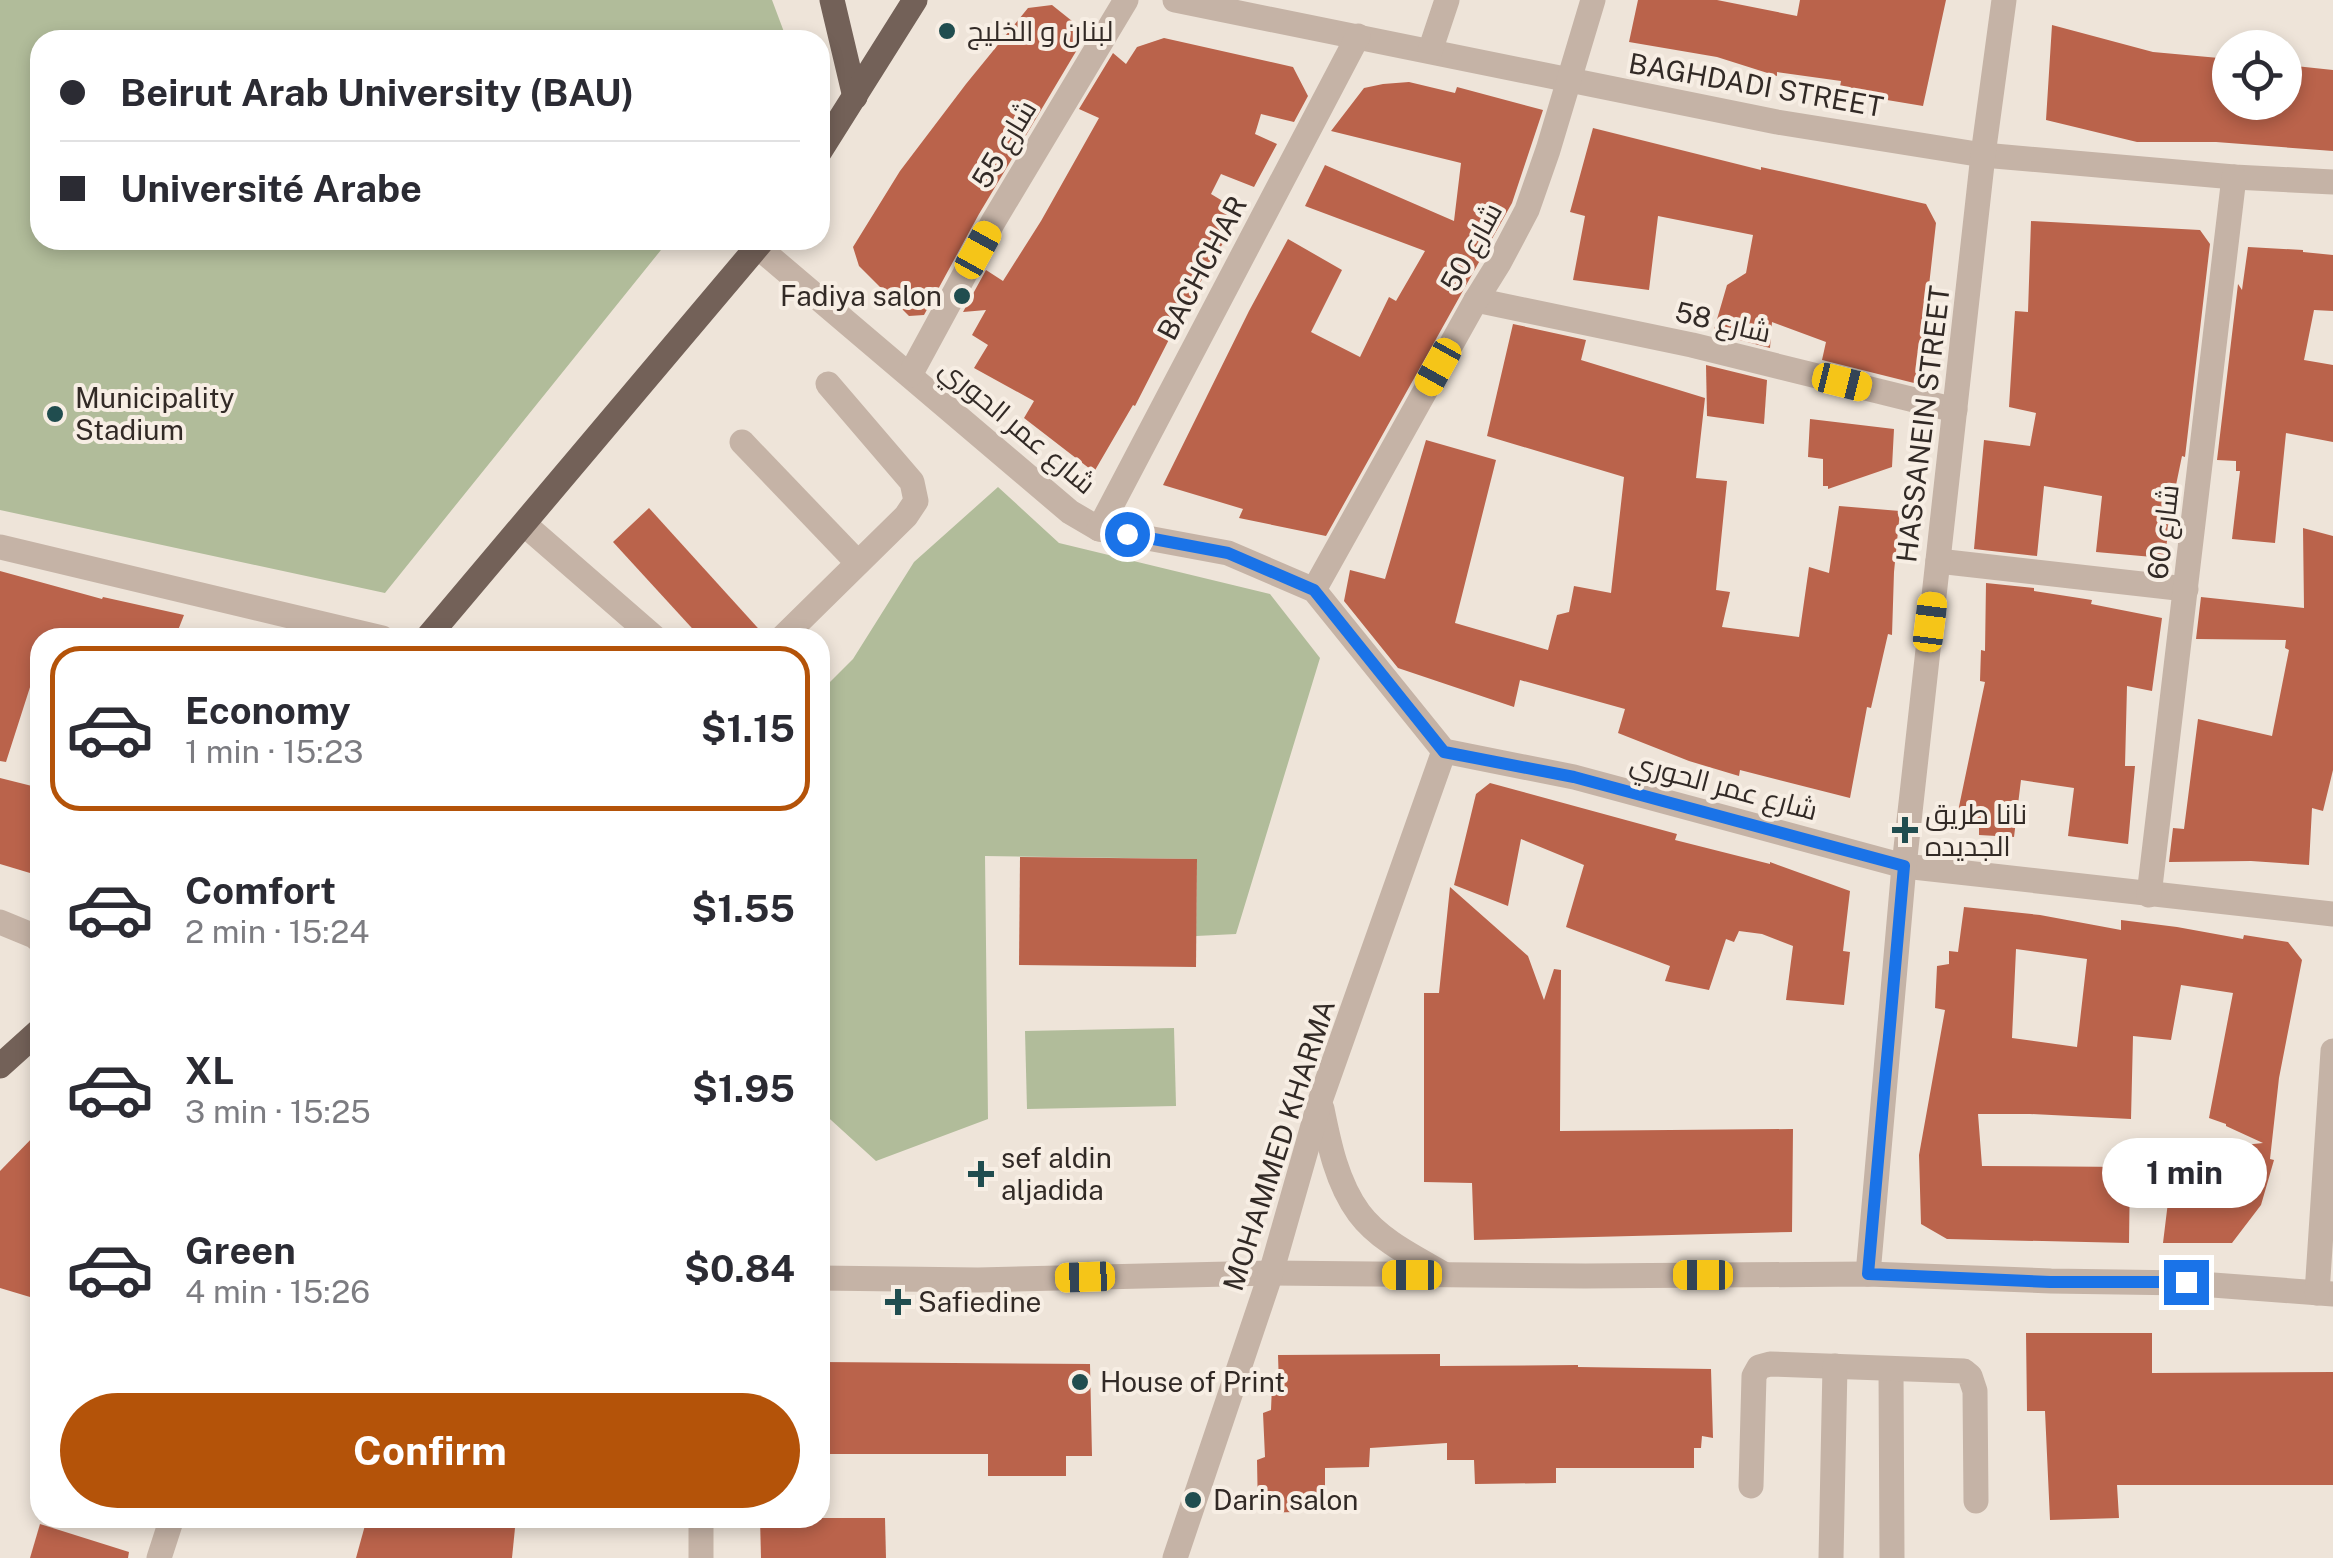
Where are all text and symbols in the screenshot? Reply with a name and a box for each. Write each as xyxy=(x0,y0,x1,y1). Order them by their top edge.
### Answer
place label: لبنان و الخليج xyxy=(967,14,1113,50)
marker: لبنان و الخليج xyxy=(936,20,958,42)
map controls xyxy=(2212,30,2302,120)
button: locate xyxy=(2212,30,2302,120)
street label: BAGHDADI STREET xyxy=(1626,46,1886,123)
text: Beirut Arab University (BAU) xyxy=(120,70,634,115)
street label: شارع 55 xyxy=(964,94,1045,195)
text: Université Arabe xyxy=(120,166,422,211)
street label: BACHCHAR xyxy=(1150,190,1253,345)
street label: شارع 50 xyxy=(1433,197,1511,298)
car xyxy=(950,216,1006,284)
place label: Fadiya salon xyxy=(780,279,942,312)
street label: HASSANEIN STREET xyxy=(1889,284,1956,564)
marker: Fadiya salon xyxy=(951,285,973,307)
street label: شارع 58 xyxy=(1671,295,1774,351)
car xyxy=(1410,333,1466,401)
street label: شارع عمر الحوري xyxy=(930,351,1103,505)
car xyxy=(1809,360,1875,404)
place label: Municipality Stadium xyxy=(75,381,235,446)
marker: Municipality Stadium xyxy=(44,403,66,425)
street label: شارع 60 xyxy=(2140,483,2188,582)
route start xyxy=(1105,512,1150,557)
car xyxy=(1911,590,1949,654)
icon: car xyxy=(65,684,155,774)
text: Economy xyxy=(185,688,351,733)
text: $1.15 xyxy=(701,706,795,751)
text: 1 min · 15:23 xyxy=(185,733,363,770)
street label: شارع عمر الحوري xyxy=(1625,745,1821,832)
place label: نانا طريق الجديده xyxy=(1925,797,2027,862)
marker: نانا طريق الجديده xyxy=(1894,819,1916,841)
icon: car xyxy=(65,864,155,954)
text: Comfort xyxy=(185,868,336,913)
text: $1.55 xyxy=(691,886,795,931)
text: 2 min · 15:24 xyxy=(185,913,369,950)
street label: MOHAMMED KHARMA xyxy=(1216,995,1341,1295)
icon: car xyxy=(65,1044,155,1134)
text: XL xyxy=(185,1048,234,1093)
text: $1.95 xyxy=(692,1066,795,1111)
text: 3 min · 15:25 xyxy=(185,1093,371,1130)
callout: 1 min xyxy=(2104,1137,2268,1207)
place label: sef aldin aljadida xyxy=(1001,1141,1112,1206)
text: 1 min xyxy=(2146,1154,2223,1191)
marker: sef aldin aljadida xyxy=(970,1163,992,1185)
icon: car xyxy=(65,1224,155,1314)
text: Green xyxy=(185,1228,296,1273)
text: $0.84 xyxy=(684,1246,795,1291)
car xyxy=(1382,1260,1442,1290)
car xyxy=(1673,1260,1733,1290)
route end xyxy=(2164,1260,2209,1305)
car xyxy=(1054,1261,1116,1293)
text: 4 min · 15:26 xyxy=(185,1273,370,1310)
place label: Safiedine xyxy=(918,1285,1041,1318)
marker: Safiedine xyxy=(887,1291,909,1313)
place label: House of Print xyxy=(1100,1365,1285,1398)
marker: House of Print xyxy=(1069,1371,1091,1393)
button: Confirm xyxy=(60,1393,800,1508)
place label: Darin salon xyxy=(1213,1483,1358,1516)
marker: Darin salon xyxy=(1182,1489,1204,1511)

